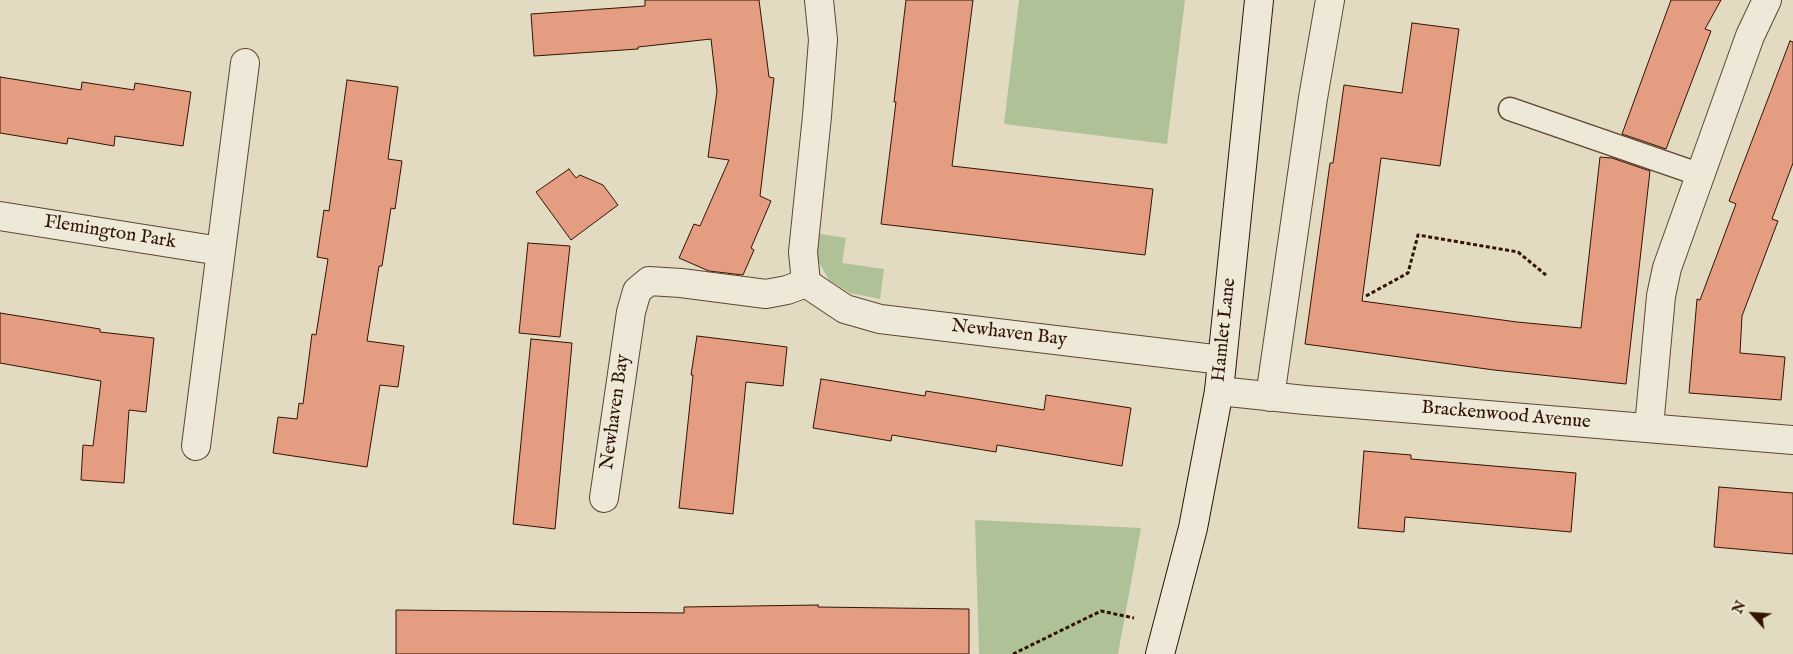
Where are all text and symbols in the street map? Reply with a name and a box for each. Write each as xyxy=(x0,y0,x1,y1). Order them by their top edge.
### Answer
street label: Flemington Park xyxy=(42,211,178,255)
street label: Hamlet Lane xyxy=(1208,277,1242,383)
street label: Newhaven Bay xyxy=(950,316,1068,352)
street label: Newhaven Bay xyxy=(597,353,635,471)
street label: Brackenwood Avenue xyxy=(1420,397,1592,435)
north arrow xyxy=(1728,589,1778,639)
text: N xyxy=(1729,598,1750,617)

